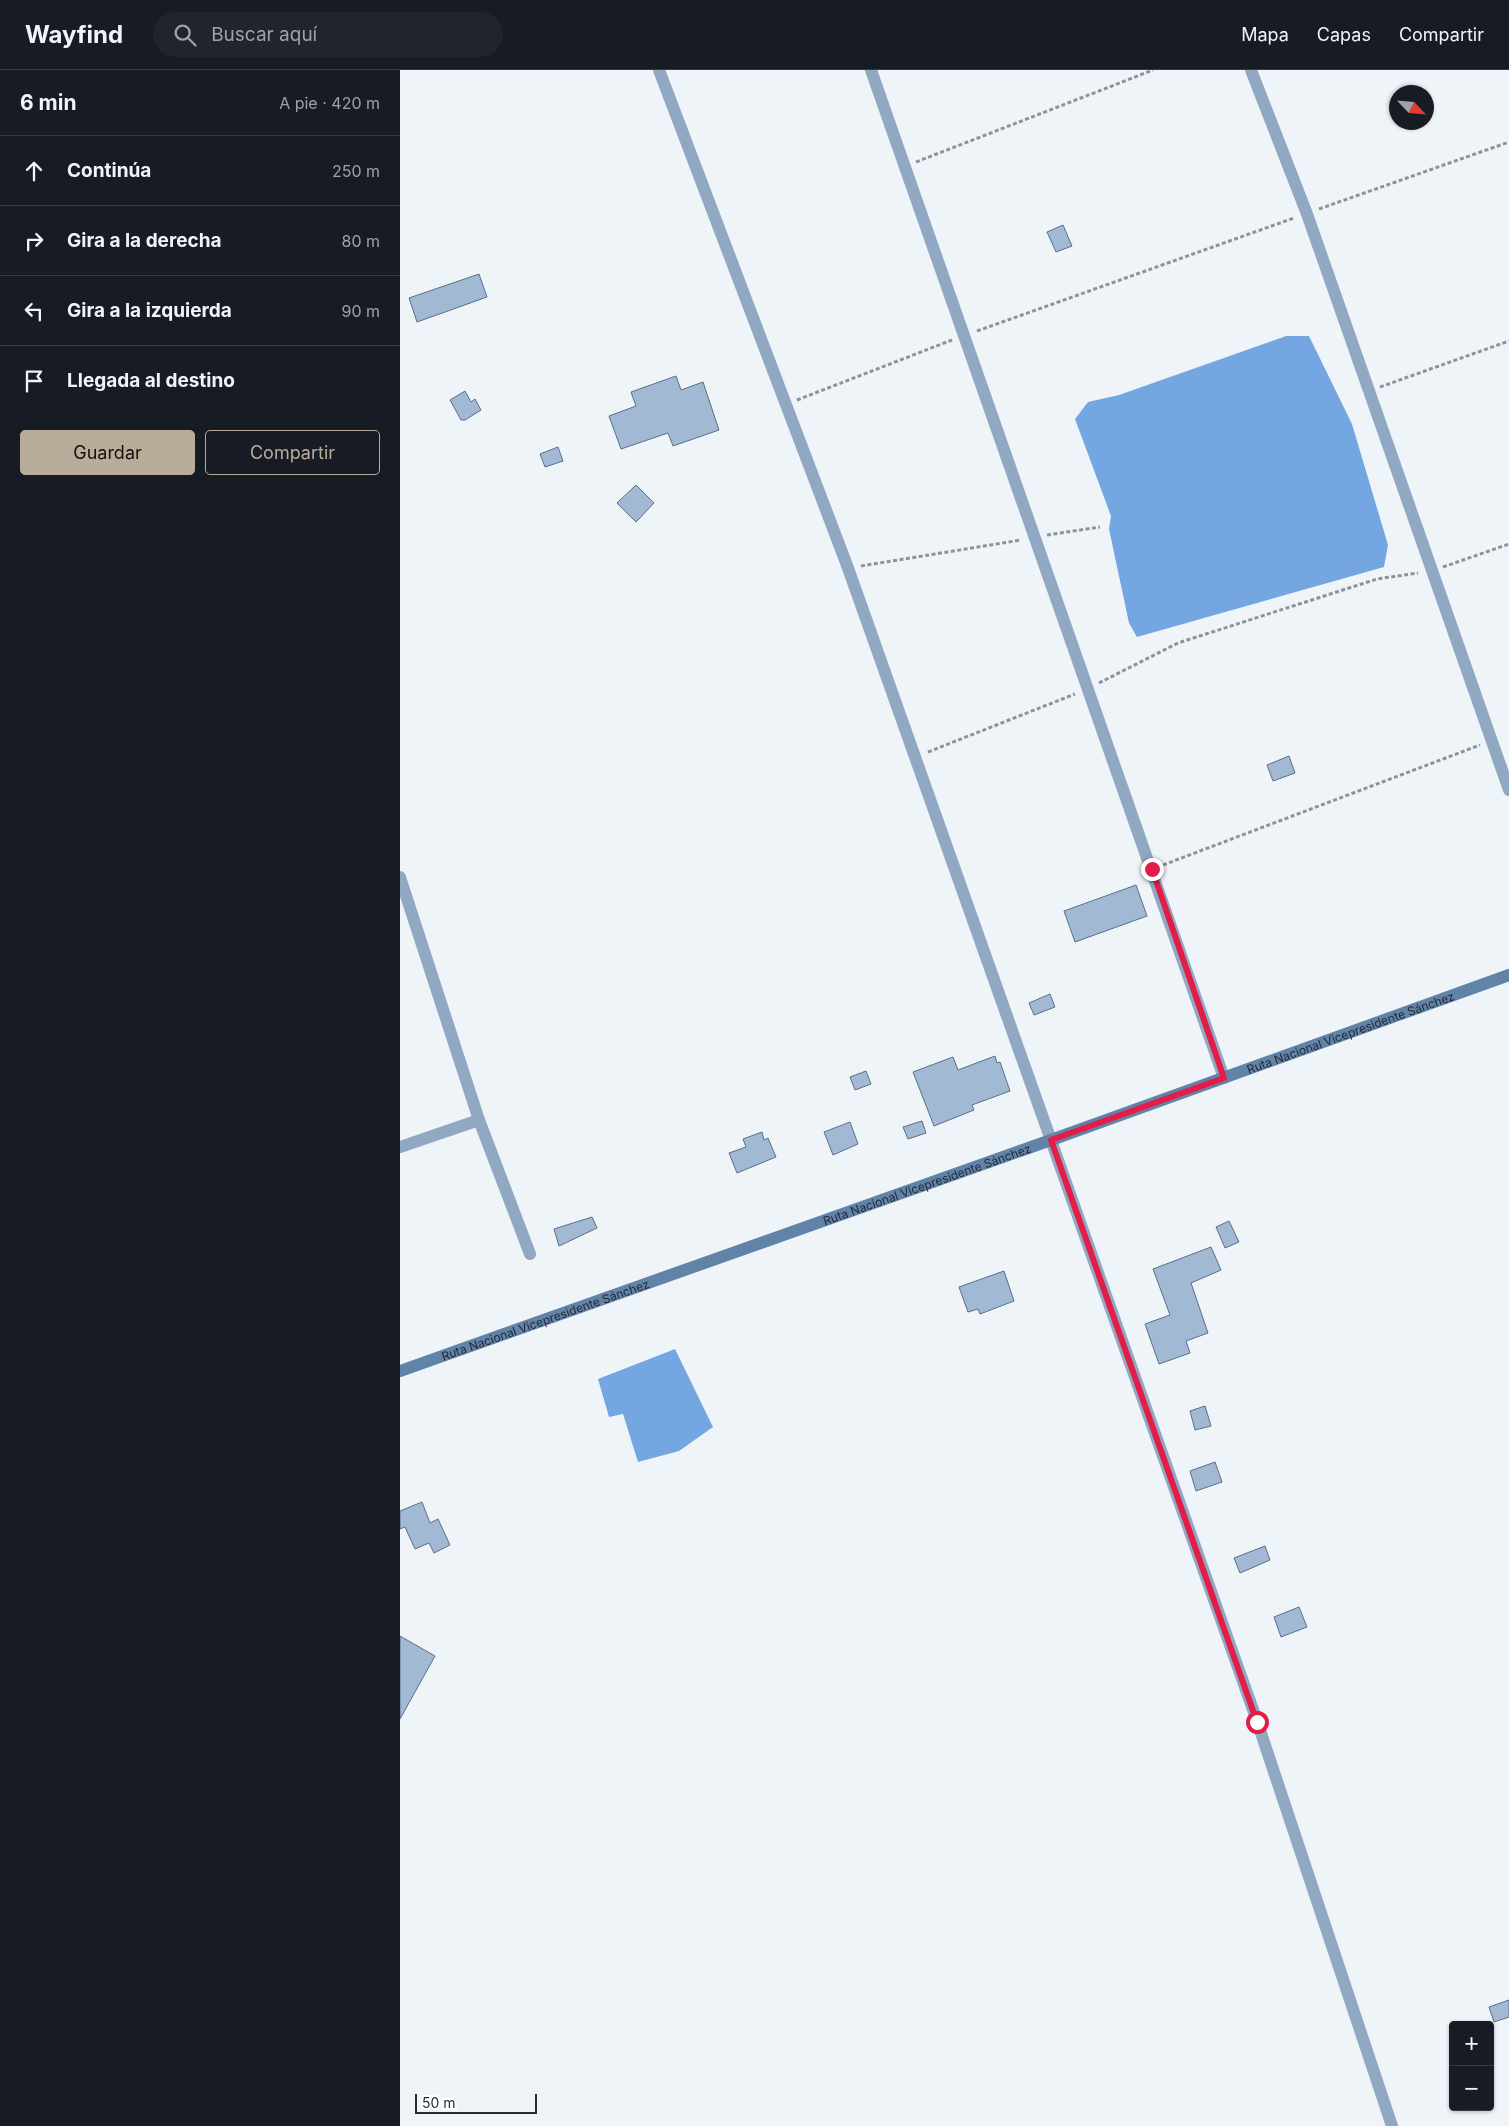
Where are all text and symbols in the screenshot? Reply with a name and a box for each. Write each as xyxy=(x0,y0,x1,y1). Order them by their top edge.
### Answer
search box xyxy=(153,12,503,57)
text: Wayfind xyxy=(25,20,123,49)
icon: search xyxy=(171,21,199,49)
text: Buscar aquí xyxy=(211,23,317,46)
text: Mapa xyxy=(1241,24,1289,45)
text: Capas xyxy=(1317,24,1371,45)
text: Compartir xyxy=(1399,24,1484,45)
north arrow xyxy=(1389,85,1434,130)
text: 6 min xyxy=(20,90,77,115)
text: A pie · 420 m xyxy=(279,93,380,113)
icon: ahead xyxy=(20,157,48,185)
text: Continúa xyxy=(67,159,151,182)
text: 250 m xyxy=(332,161,380,181)
icon: right xyxy=(20,227,48,255)
text: Gira a la derecha xyxy=(67,229,222,252)
text: 80 m xyxy=(341,231,380,251)
icon: left xyxy=(20,297,48,325)
text: Gira a la izquierda xyxy=(67,299,232,322)
text: 90 m xyxy=(341,301,380,321)
icon: arrive xyxy=(20,367,48,395)
text: Llegada al destino xyxy=(67,369,235,392)
button: Guardar xyxy=(20,430,195,475)
button: Compartir xyxy=(205,430,380,475)
route end xyxy=(1141,858,1164,881)
street label: Ruta Nacional Vicepresidente Sánchez xyxy=(1245,988,1456,1076)
street label: Ruta Nacional Vicepresidente Sánchez xyxy=(821,1140,1033,1228)
street label: Ruta Nacional Vicepresidente Sánchez xyxy=(439,1276,651,1363)
route start xyxy=(1246,1711,1269,1734)
map controls xyxy=(1449,2021,1494,2111)
button: + xyxy=(1449,2021,1494,2066)
button: − xyxy=(1449,2066,1494,2111)
scale bar xyxy=(415,2091,538,2114)
text: 50 m xyxy=(422,2094,456,2111)

